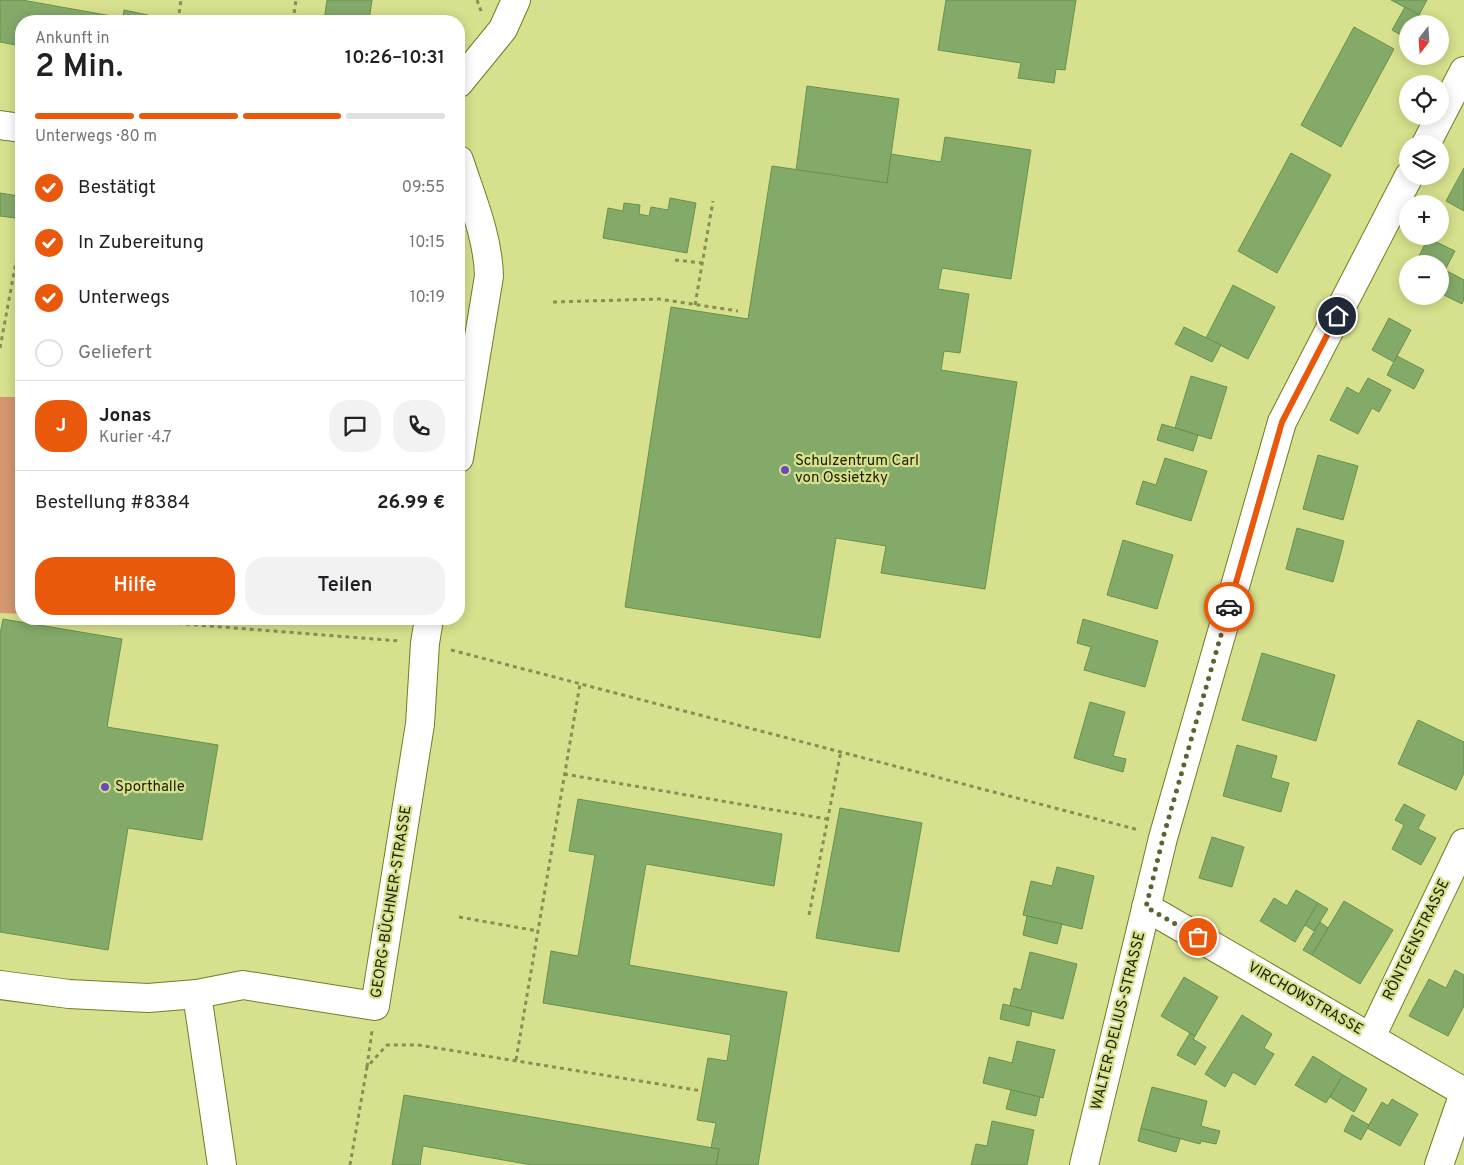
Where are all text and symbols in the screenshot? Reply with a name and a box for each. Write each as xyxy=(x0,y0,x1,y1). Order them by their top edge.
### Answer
north arrow xyxy=(1399,15,1449,65)
map controls xyxy=(1399,15,1449,305)
text: Ankunft in xyxy=(35,29,110,49)
text: 10:26–10:31 xyxy=(345,46,445,70)
text: 2 Min. xyxy=(35,48,123,88)
button: locate xyxy=(1399,75,1449,125)
text: Unterwegs · 80 m xyxy=(35,127,157,147)
button: layers xyxy=(1399,135,1449,185)
icon: check xyxy=(35,174,63,202)
text: Bestätigt xyxy=(78,176,156,200)
text: 09:55 xyxy=(402,178,445,198)
button: + xyxy=(1399,195,1449,245)
icon: check xyxy=(35,229,63,257)
text: In Zubereitung xyxy=(78,231,204,255)
text: 10:15 xyxy=(409,233,445,253)
button: − xyxy=(1399,255,1449,305)
icon: check xyxy=(35,284,63,312)
text: Unterwegs xyxy=(78,286,170,310)
text: 10:19 xyxy=(410,288,445,308)
pin xyxy=(1316,295,1358,337)
icon: home xyxy=(1323,302,1351,330)
text: Geliefert xyxy=(78,341,152,365)
button: chat xyxy=(329,400,381,452)
button: phone xyxy=(393,400,445,452)
text: Jonas xyxy=(99,404,151,428)
text: J xyxy=(56,414,66,438)
text: Kurier · 4.7 xyxy=(99,428,172,448)
place label: Schulzentrum Carl von Ossietzky xyxy=(795,452,919,488)
marker: Schulzentrum Carl von Ossietzky xyxy=(779,464,791,476)
text: Bestellung #8384 xyxy=(35,491,190,515)
text: 26.99 € xyxy=(377,491,445,515)
button: Hilfe xyxy=(35,557,235,615)
button: Teilen xyxy=(245,557,445,615)
courier xyxy=(1204,582,1254,632)
icon: car xyxy=(1215,593,1243,621)
place label: Sporthalle xyxy=(115,778,185,797)
marker: Sporthalle xyxy=(99,781,111,793)
street label: GEORG-BÜCHNER-STRASSE xyxy=(366,804,417,1000)
street label: RÖNTGENSTRASSE xyxy=(1378,876,1455,1004)
pin xyxy=(1177,916,1219,958)
icon: bag xyxy=(1184,923,1212,951)
street label: WALTER-DELIUS-STRASSE xyxy=(1088,930,1150,1112)
street label: VIRCHOWSTRASSE xyxy=(1244,958,1366,1040)

